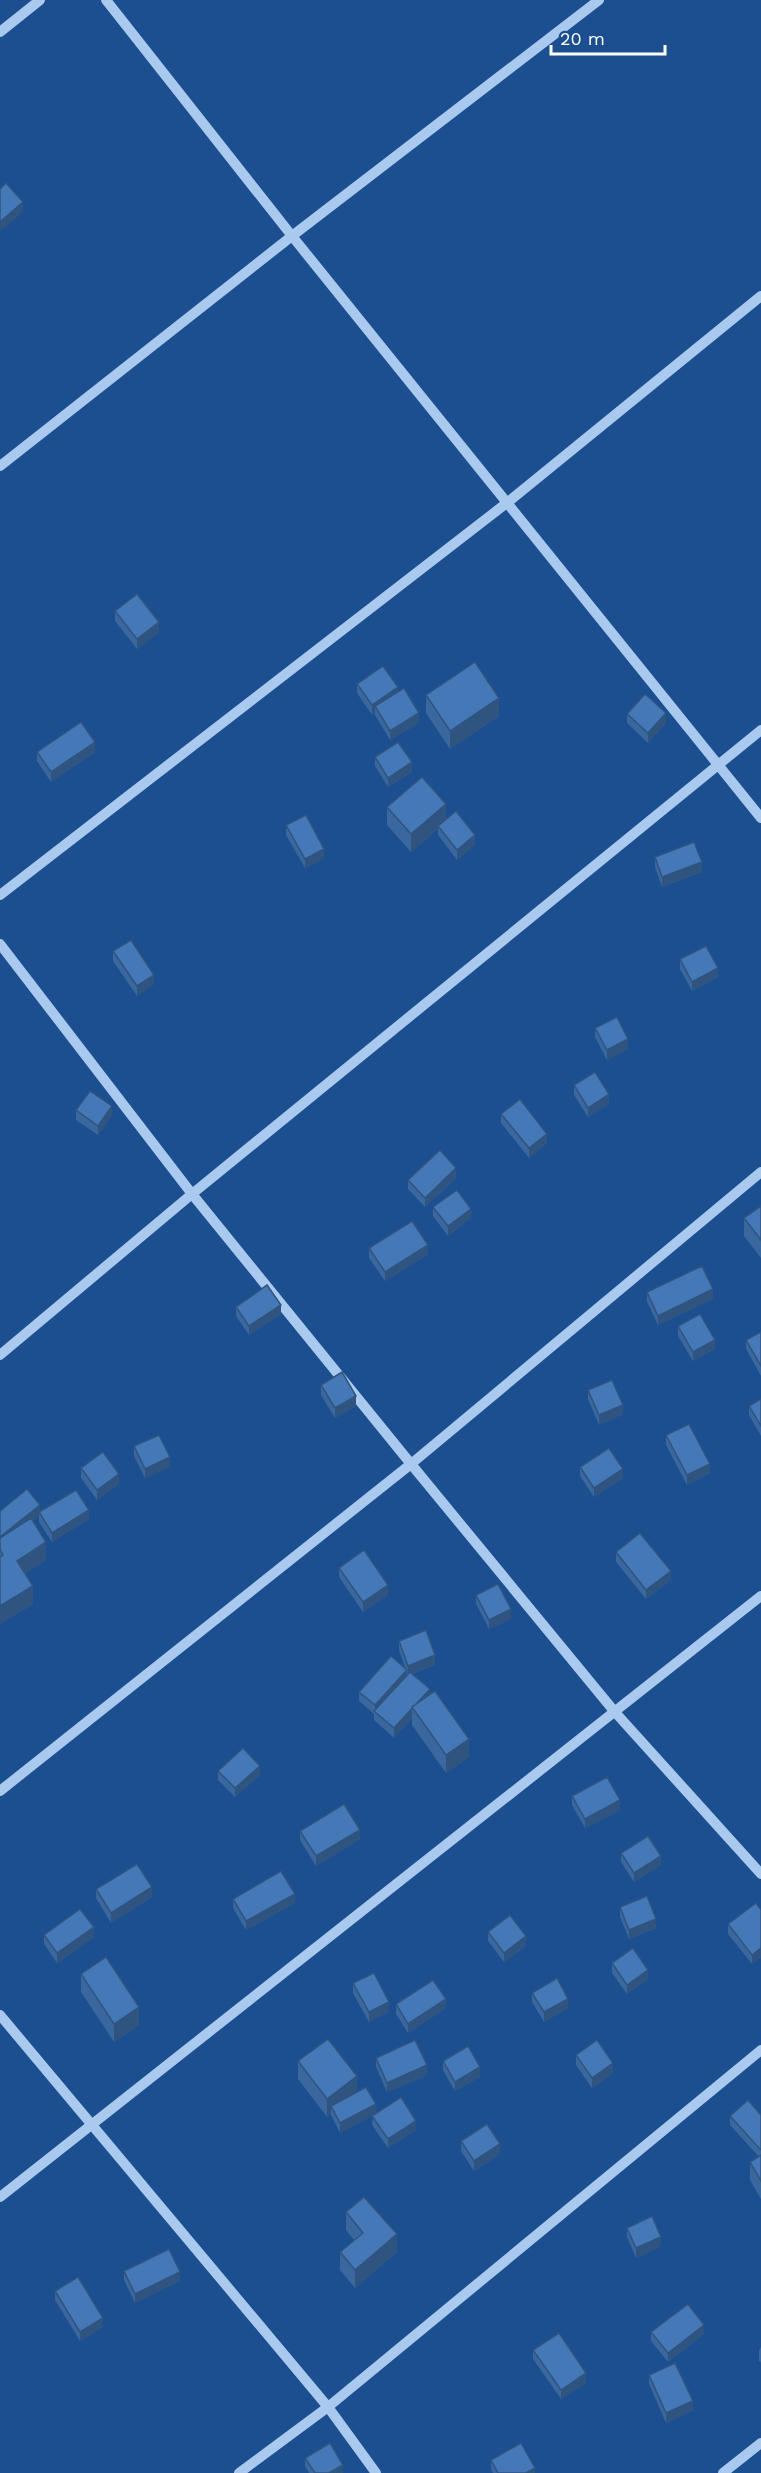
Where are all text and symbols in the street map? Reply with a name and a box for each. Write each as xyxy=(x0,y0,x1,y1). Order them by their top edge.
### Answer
scale bar xyxy=(551,18,665,56)
text: 20 m xyxy=(560,28,605,49)

